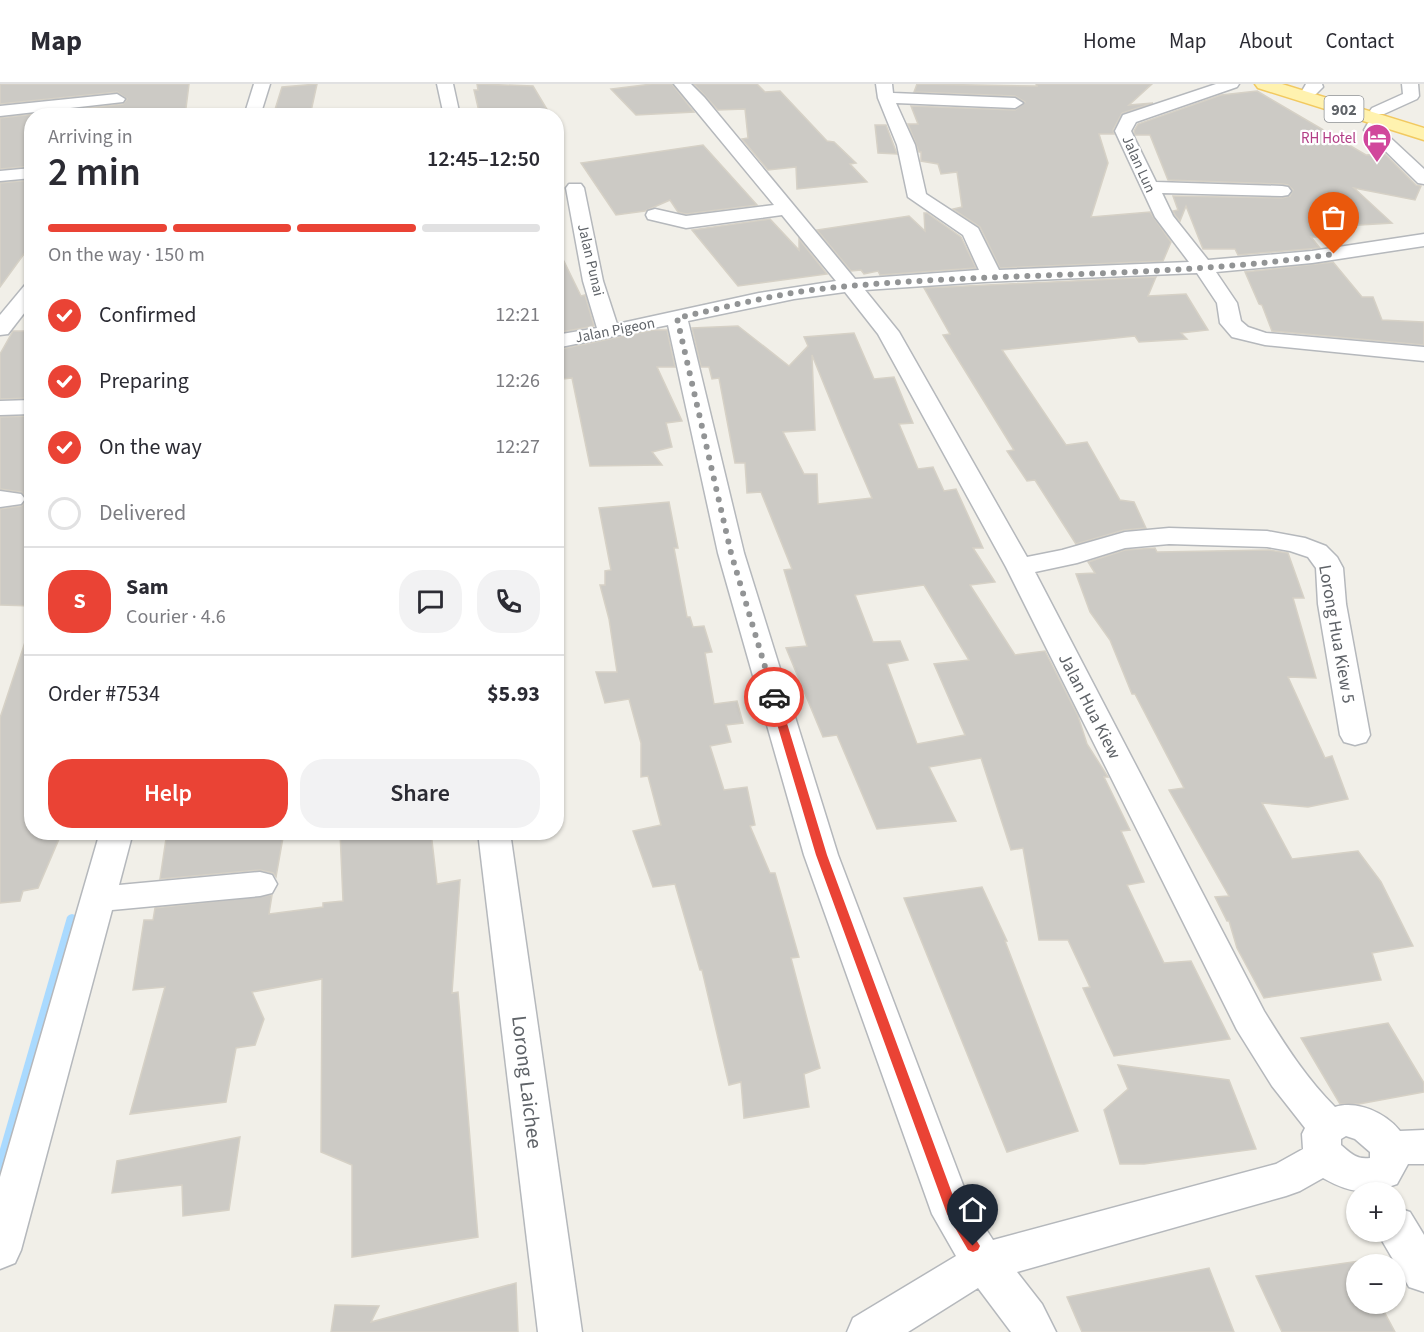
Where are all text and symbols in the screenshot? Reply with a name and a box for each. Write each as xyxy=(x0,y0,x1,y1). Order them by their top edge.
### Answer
text: Map xyxy=(30,21,82,61)
text: Home xyxy=(1083,26,1136,56)
text: Map xyxy=(1169,26,1207,56)
text: About xyxy=(1240,26,1292,56)
text: Contact xyxy=(1325,26,1394,56)
road number: 902 xyxy=(1324,96,1364,122)
hotel icon: RH Hotel xyxy=(1361,122,1393,164)
text: Arriving in xyxy=(48,123,133,151)
place label: RH Hotel xyxy=(1301,128,1356,149)
street label: Jalan Lun xyxy=(1117,132,1161,196)
text: 12:45–12:50 xyxy=(427,143,540,175)
text: 2 min xyxy=(48,145,141,201)
pin xyxy=(1308,192,1359,254)
icon: bag xyxy=(1317,201,1350,234)
street label: Jalan Punai xyxy=(572,222,609,298)
text: On the way · 150 m xyxy=(48,241,205,269)
icon: check xyxy=(48,299,81,332)
text: Confirmed xyxy=(99,299,196,331)
text: 12:21 xyxy=(495,301,540,329)
street label: Jalan Pigeon xyxy=(574,312,657,348)
icon: check xyxy=(48,365,81,398)
text: Preparing xyxy=(99,365,189,397)
text: 12:26 xyxy=(495,367,540,395)
icon: check xyxy=(48,431,81,464)
text: On the way xyxy=(99,431,202,463)
text: 12:27 xyxy=(495,433,540,461)
text: Delivered xyxy=(99,497,186,529)
street label: Lorong Hua Kiew 5 xyxy=(1312,563,1361,705)
button: chat xyxy=(399,570,462,633)
button: phone xyxy=(477,570,540,633)
text: Sam xyxy=(126,571,169,603)
text: S xyxy=(73,585,86,617)
text: Courier · 4.6 xyxy=(126,603,226,631)
street label: Jalan Hua Kiew xyxy=(1052,649,1127,764)
courier xyxy=(744,667,804,727)
text: Order #7534 xyxy=(48,678,160,710)
text: $5.93 xyxy=(487,678,540,710)
icon: car xyxy=(758,681,791,714)
button: Help xyxy=(48,759,288,828)
button: Share xyxy=(300,759,540,828)
street label: Lorong Laichee xyxy=(504,1014,550,1150)
map controls xyxy=(1346,1182,1406,1314)
button: + xyxy=(1346,1182,1406,1242)
pin xyxy=(947,1184,998,1246)
icon: home xyxy=(956,1193,989,1226)
button: − xyxy=(1346,1254,1406,1314)

